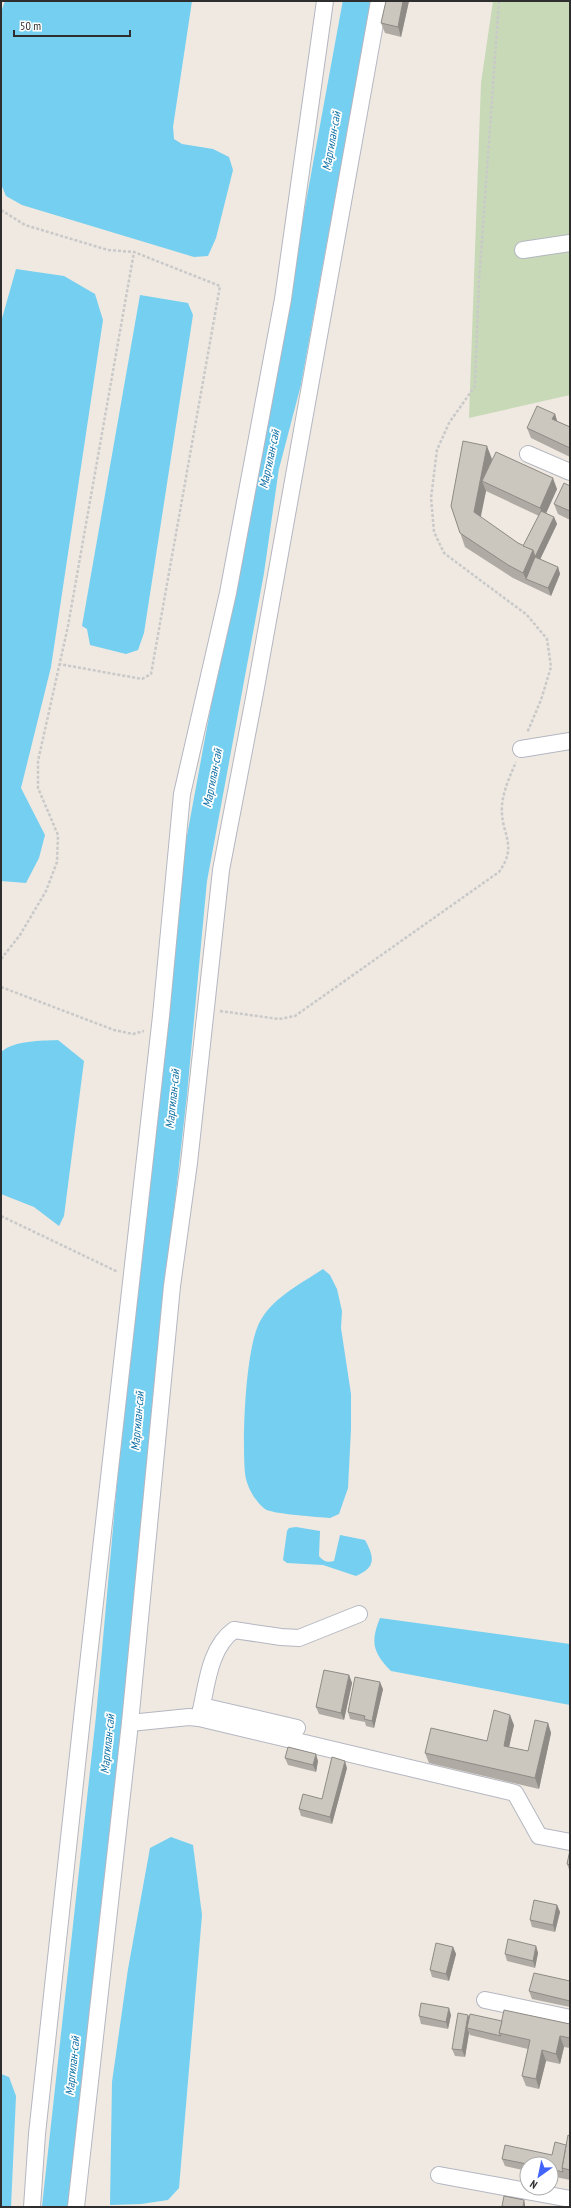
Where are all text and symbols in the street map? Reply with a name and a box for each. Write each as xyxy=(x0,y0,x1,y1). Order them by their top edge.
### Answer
scale bar xyxy=(14,12,130,38)
text: 50 m xyxy=(20,18,41,33)
water label: Маргилан-сай xyxy=(318,109,344,171)
water label: Маргилан-сай xyxy=(256,427,283,490)
water label: Маргилан-сай xyxy=(199,746,225,808)
water label: Маргилан-сай xyxy=(161,1067,183,1129)
water label: Маргилан-сай xyxy=(127,1389,147,1451)
water label: Маргилан-сай xyxy=(96,1712,118,1774)
water label: Маргилан-сай xyxy=(61,2034,83,2096)
north arrow xyxy=(519,2156,559,2196)
text: N xyxy=(527,2177,540,2192)

